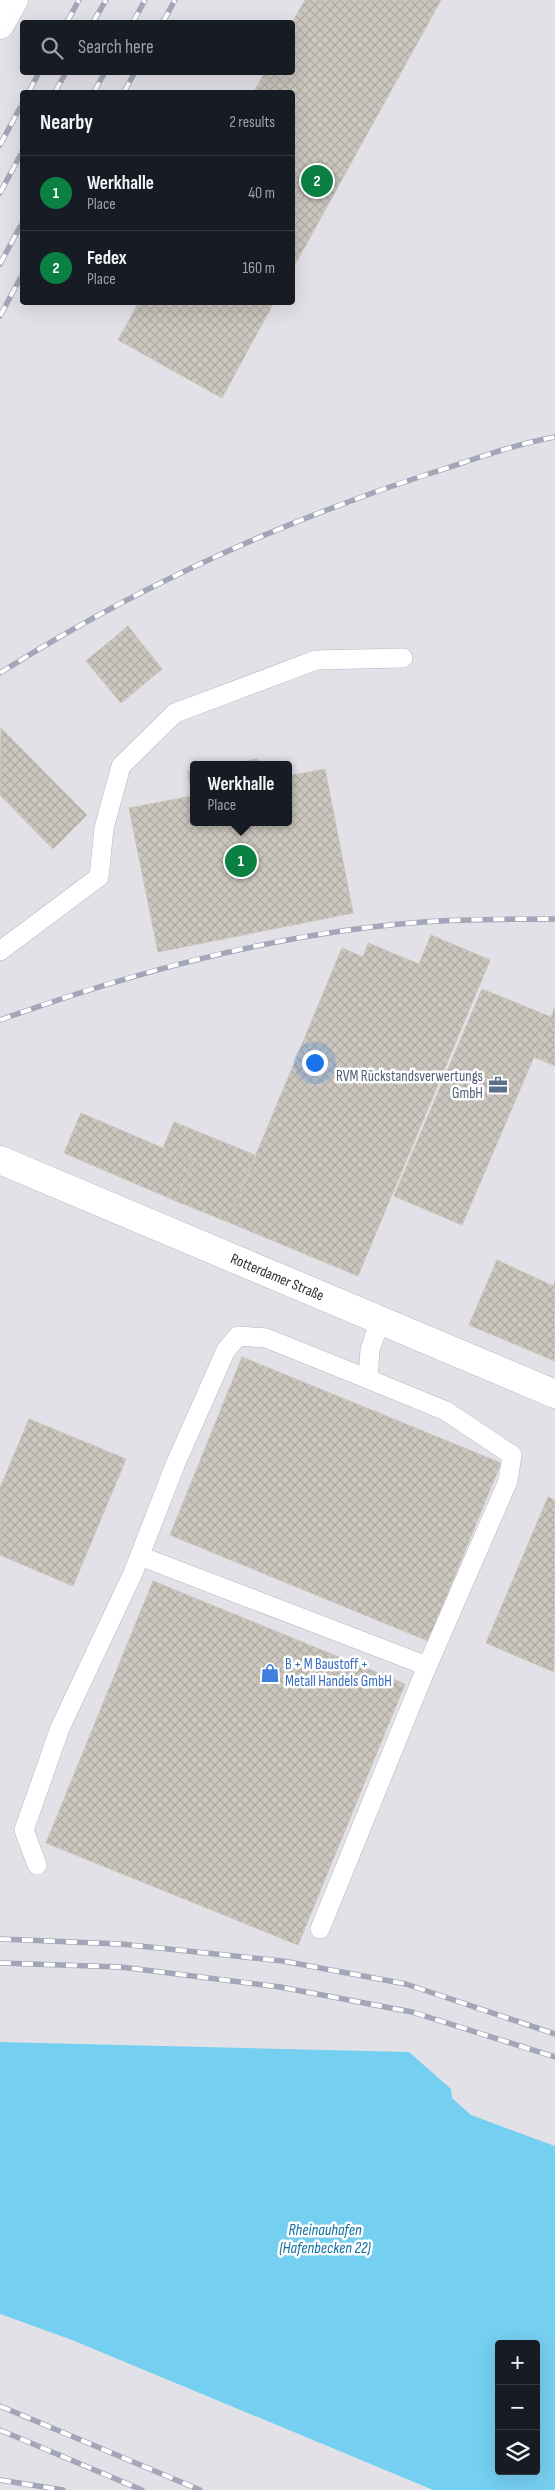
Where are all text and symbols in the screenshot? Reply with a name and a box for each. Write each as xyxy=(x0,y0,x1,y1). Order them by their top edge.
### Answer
search box xyxy=(20,20,295,75)
icon: search xyxy=(38,34,66,62)
text: Search here xyxy=(78,36,154,59)
text: Nearby xyxy=(40,110,93,135)
text: 2 results xyxy=(229,113,275,132)
pin: 2 xyxy=(301,162,333,200)
text: Werkhalle xyxy=(87,172,154,195)
text: 1 xyxy=(53,184,59,203)
text: 40 m xyxy=(248,184,275,203)
text: Place xyxy=(87,195,116,214)
text: Fedex xyxy=(87,247,127,270)
text: 2 xyxy=(52,259,60,278)
text: 160 m xyxy=(242,259,275,278)
text: Place xyxy=(87,270,116,289)
popup xyxy=(190,761,292,826)
text: Werkhalle xyxy=(208,773,274,796)
text: Place xyxy=(208,796,236,815)
pin: 1 xyxy=(225,842,257,880)
your location xyxy=(302,1050,328,1076)
place label: RVM Rückstandsverwertungs GmbH xyxy=(336,1067,483,1103)
office icon: RVM Rückstandsverwertungs GmbH xyxy=(487,1074,509,1096)
street label: Rotterdamer Straße xyxy=(228,1249,327,1305)
place label: B + M Baustoff + Metall Handels GmbH xyxy=(285,1655,392,1691)
shop icon: B + M Baustoff + Metall Handels GmbH xyxy=(259,1662,281,1684)
water label: Rheinauhafen (Hafenbecken 22) xyxy=(279,2221,371,2258)
map controls xyxy=(495,2340,540,2475)
button: + xyxy=(495,2340,540,2385)
button: − xyxy=(495,2385,540,2430)
button: layers xyxy=(495,2430,540,2475)

